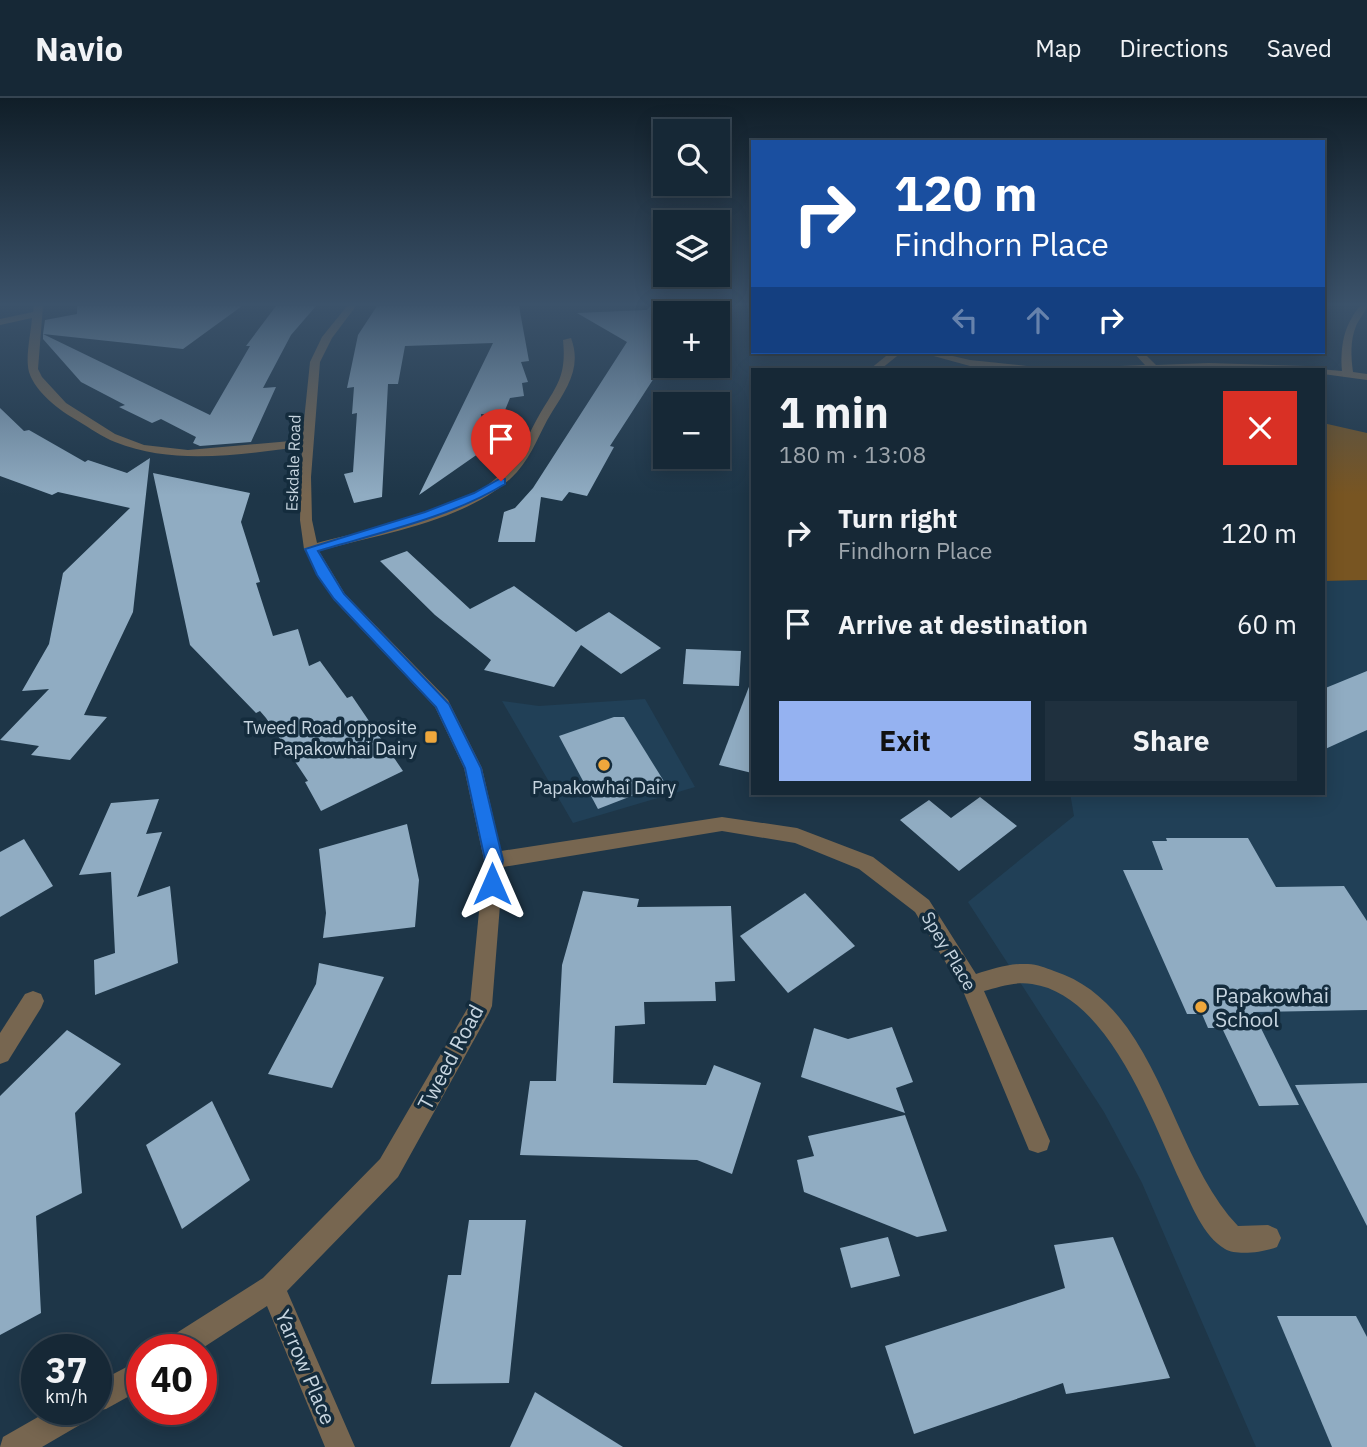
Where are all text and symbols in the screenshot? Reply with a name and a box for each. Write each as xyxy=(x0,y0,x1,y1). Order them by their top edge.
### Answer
text: Navio xyxy=(35,27,123,70)
text: Map xyxy=(1035,32,1081,64)
text: Directions xyxy=(1119,32,1229,64)
text: Saved xyxy=(1267,32,1332,64)
map controls xyxy=(653,119,730,469)
button: search xyxy=(653,119,730,196)
text: 120 m xyxy=(894,161,1038,224)
icon: right xyxy=(779,168,870,259)
button: layers xyxy=(653,210,730,287)
text: Findhorn Place xyxy=(894,223,1109,265)
button: + xyxy=(653,301,730,378)
icon: left xyxy=(946,301,984,339)
icon: ahead xyxy=(1019,301,1057,339)
icon: right xyxy=(1092,301,1130,339)
text: 1 min xyxy=(779,385,889,440)
button: close xyxy=(1223,391,1297,465)
button: − xyxy=(653,392,730,469)
pin xyxy=(471,409,531,481)
street label: Eskdale Road xyxy=(281,414,305,512)
icon: arrive xyxy=(482,420,520,458)
text: 180 m · 13:08 xyxy=(779,439,926,469)
text: Turn right xyxy=(838,501,957,535)
icon: right xyxy=(779,514,817,552)
text: 120 m xyxy=(1221,516,1297,550)
text: Findhorn Place xyxy=(838,535,992,565)
icon: arrive xyxy=(779,605,817,643)
text: Arrive at destination xyxy=(838,607,1088,641)
text: 60 m xyxy=(1237,607,1297,641)
button: Exit xyxy=(779,701,1031,781)
button: Share xyxy=(1045,701,1297,781)
place label: Tweed Road opposite Papakowhai Dairy xyxy=(243,716,417,760)
marker: Tweed Road opposite Papakowhai Dairy xyxy=(423,729,439,745)
marker: Papakowhai Dairy xyxy=(596,757,612,773)
place label: Papakowhai Dairy xyxy=(532,776,676,799)
position arrow xyxy=(455,847,529,921)
street label: Spey Place xyxy=(916,907,982,995)
place label: Papakowhai School xyxy=(1215,981,1329,1033)
street label: Tweed Road xyxy=(410,999,490,1115)
marker: Papakowhai School xyxy=(1193,999,1209,1015)
street label: Yarrow Place xyxy=(269,1305,343,1429)
speed limit sign: 40 xyxy=(126,1334,217,1425)
text: 37 xyxy=(45,1347,88,1393)
text: km/h xyxy=(45,1385,88,1408)

